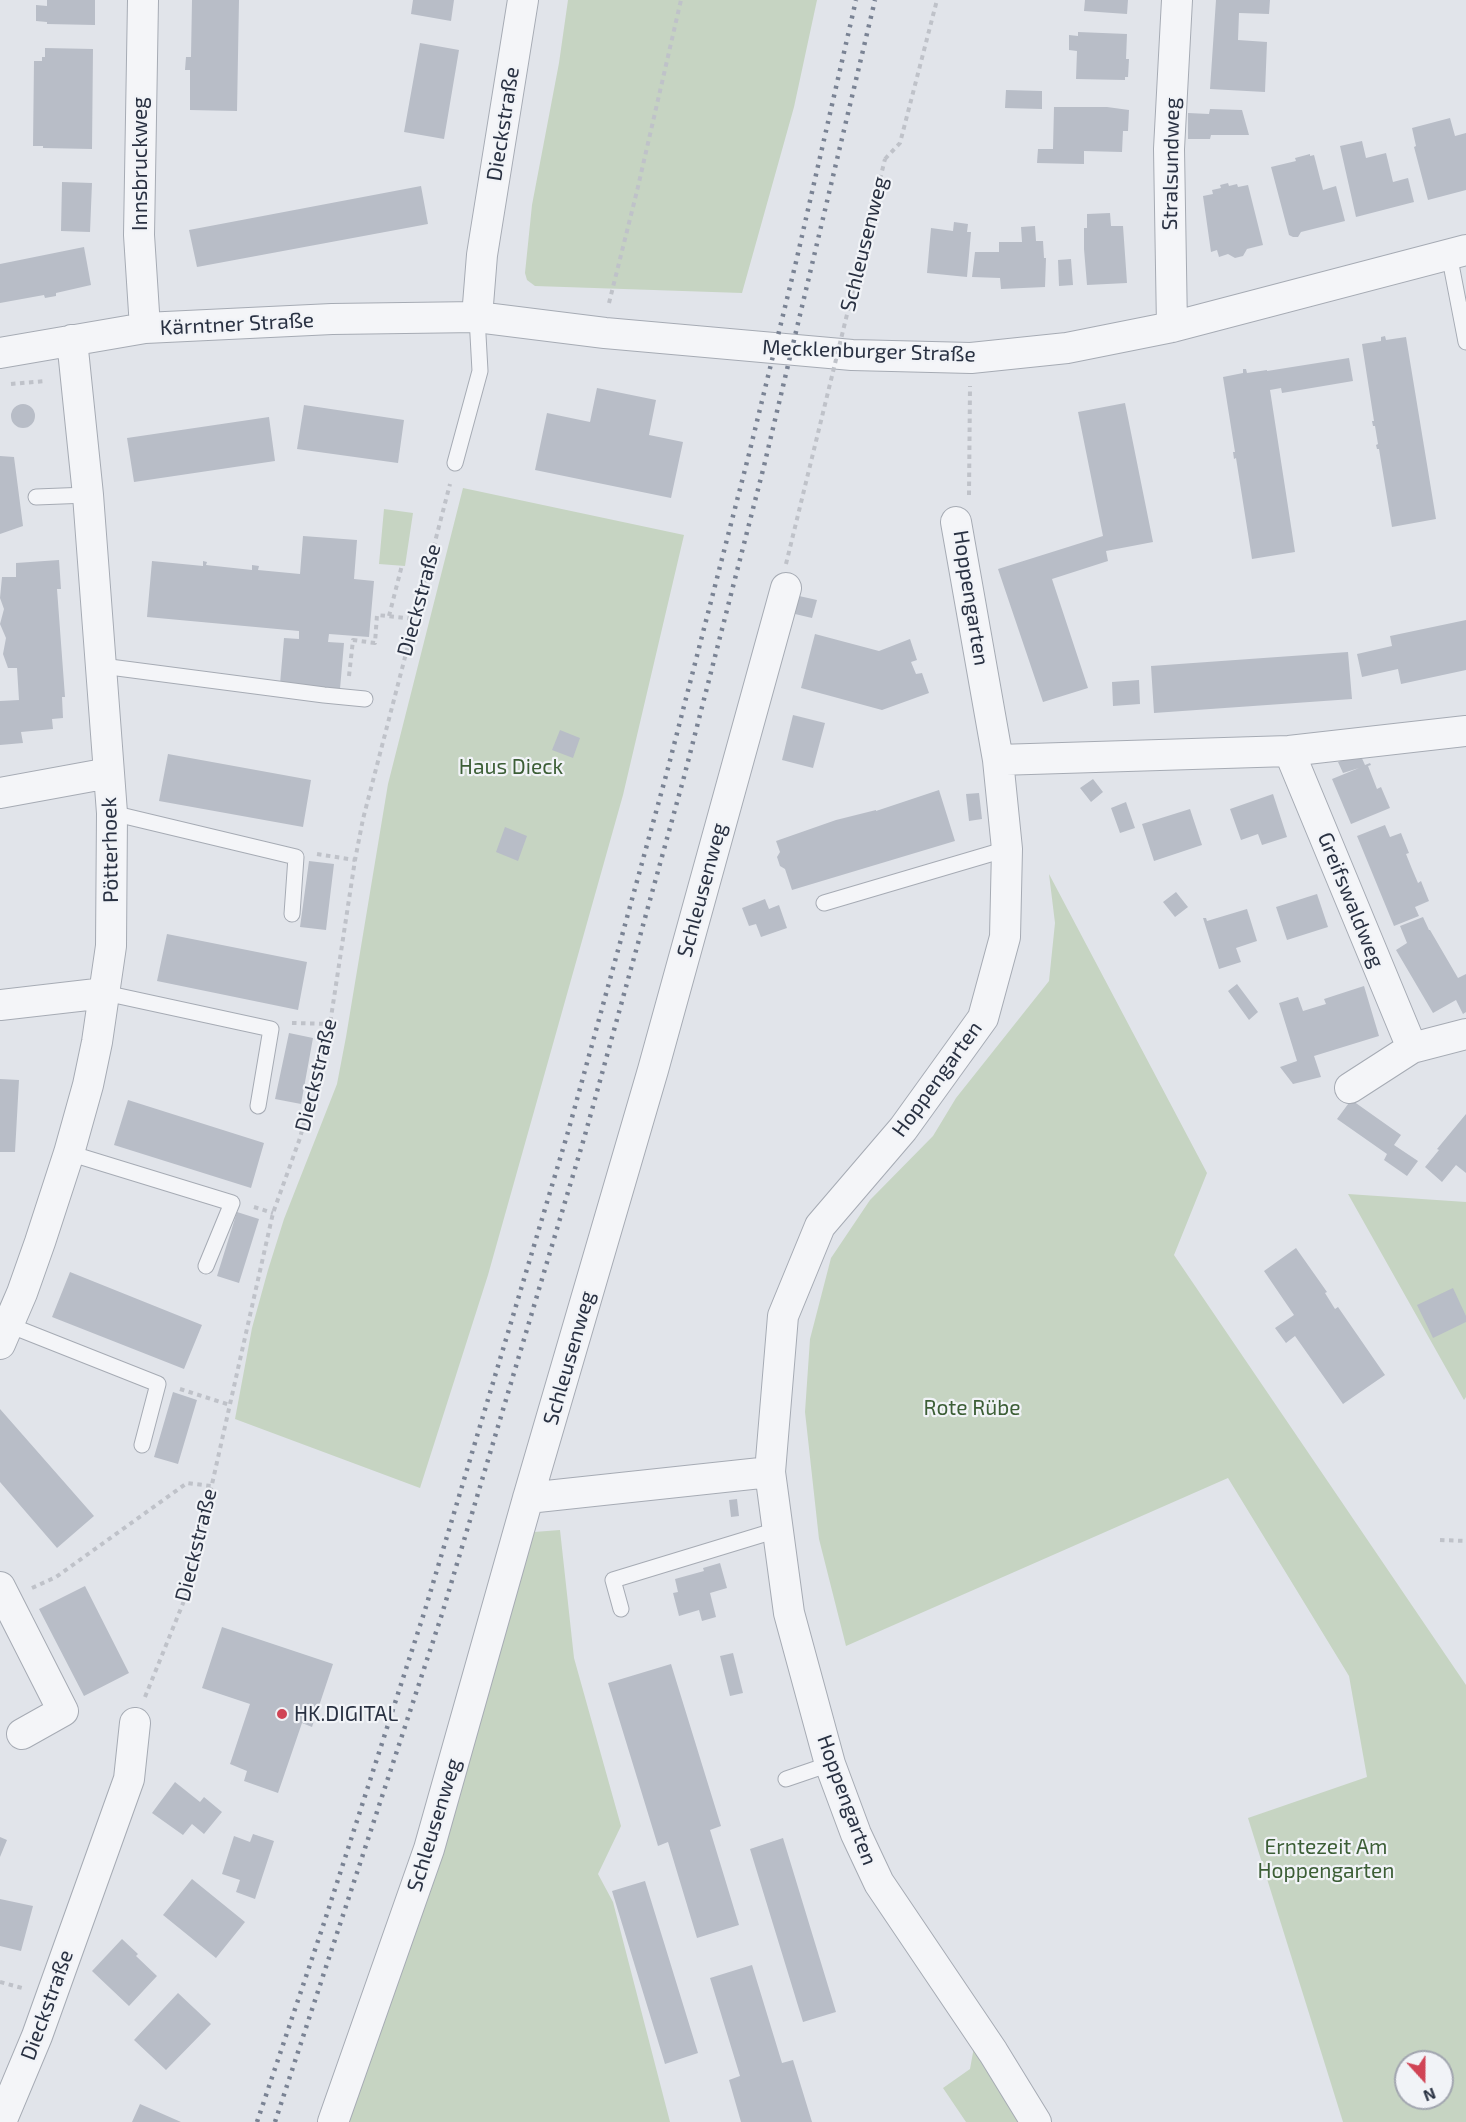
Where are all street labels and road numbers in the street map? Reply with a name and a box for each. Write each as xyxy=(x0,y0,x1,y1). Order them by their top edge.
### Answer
street label: Dieckstraße xyxy=(482,65,524,183)
street label: Innsbruckweg xyxy=(127,97,153,231)
street label: Stralsundweg xyxy=(1157,97,1185,231)
street label: Schleusenweg xyxy=(835,174,893,314)
street label: Kärntner Straße xyxy=(159,307,315,341)
street label: Mecklenburger Straße xyxy=(762,335,976,367)
street label: Hoppengarten xyxy=(948,528,994,668)
street label: Dieckstraße xyxy=(392,541,446,659)
street label: Pötterhoek xyxy=(96,797,124,903)
street label: Schleusenweg xyxy=(672,820,732,960)
street label: Greifswaldweg xyxy=(1312,829,1390,971)
street label: Dieckstraße xyxy=(290,1016,342,1134)
street label: Hoppengarten xyxy=(887,1016,987,1142)
street label: Schleusenweg xyxy=(538,1288,600,1428)
street label: Dieckstraße xyxy=(170,1486,222,1604)
street label: Hoppengarten xyxy=(812,1731,882,1869)
street label: Schleusenweg xyxy=(402,1755,466,1895)
street label: Dieckstraße xyxy=(15,1946,79,2064)

